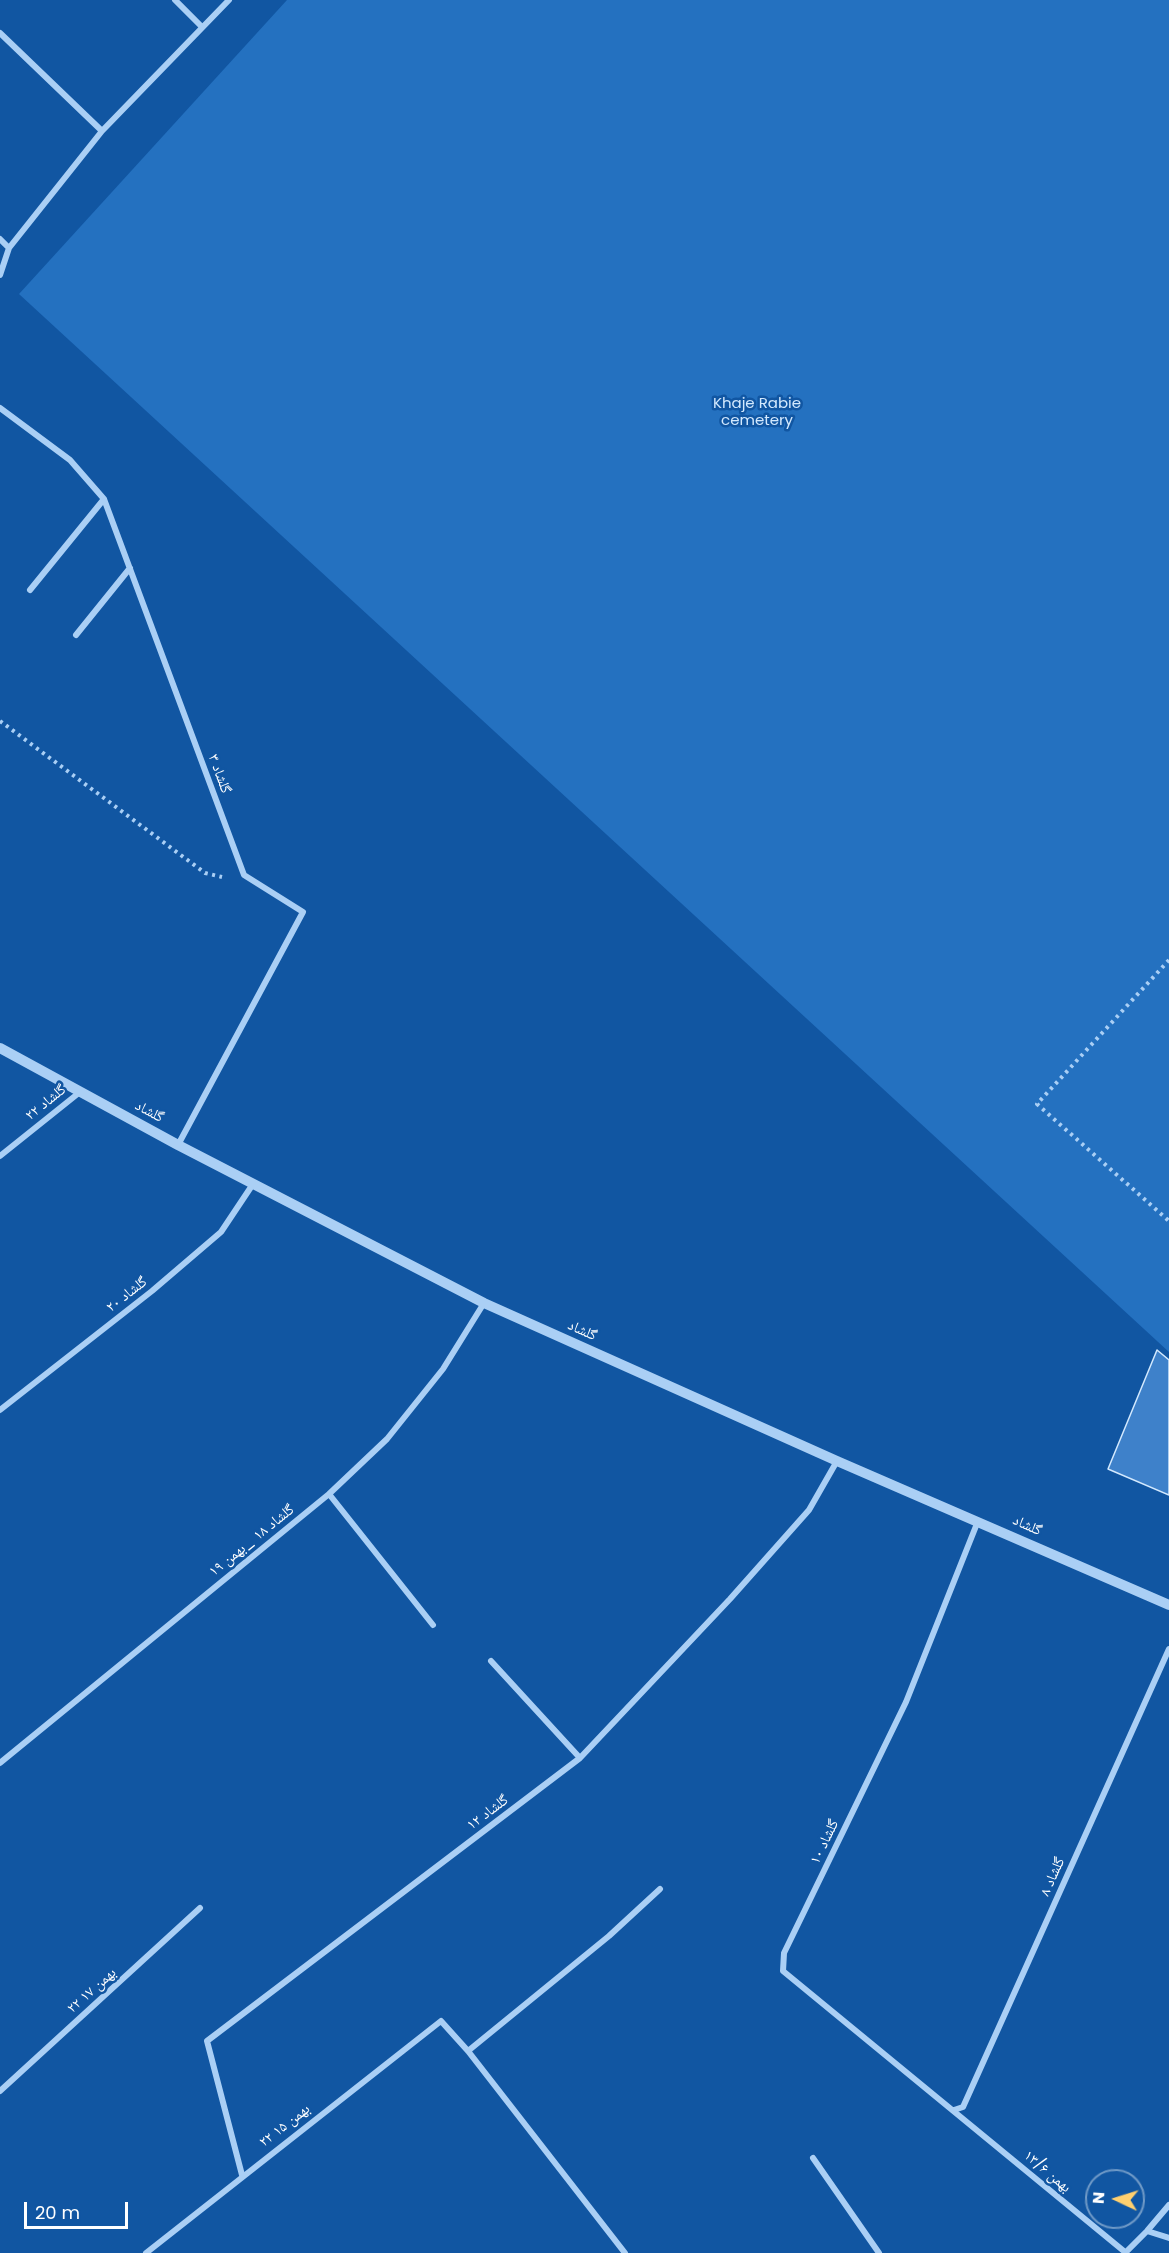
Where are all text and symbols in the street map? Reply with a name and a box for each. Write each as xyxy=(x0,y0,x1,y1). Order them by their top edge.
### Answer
park label: Khaje Rabie cemetery xyxy=(713,395,801,430)
street label: گلشاد ۳ xyxy=(204,752,234,796)
street label: گلشاد ۲۲ xyxy=(22,1081,70,1125)
street label: گلشاد xyxy=(132,1097,166,1127)
street label: گلشاد ۲۰ xyxy=(103,1273,151,1317)
street label: گلشاد xyxy=(565,1317,599,1345)
street label: گلشاد ۱۸ _بهمن ۱۹ xyxy=(206,1501,298,1581)
street label: گلشاد xyxy=(1010,1512,1044,1540)
street label: گلشاد ۱۲ xyxy=(464,1792,512,1834)
street label: گلشاد ۱۰ xyxy=(807,1817,843,1867)
street label: گلشاد ۸ xyxy=(1037,1855,1069,1899)
street label: ۲۲ بهمن ۱۷ xyxy=(64,1964,120,2018)
street label: ۲۲ بهمن ۱۵ xyxy=(256,2101,314,2151)
street label: بهمن ۱۳/۶ xyxy=(1020,2147,1074,2197)
north arrow xyxy=(1085,2169,1145,2229)
scale bar xyxy=(27,2190,130,2228)
text: N xyxy=(1087,2191,1110,2205)
text: 20 m xyxy=(35,2200,80,2225)

